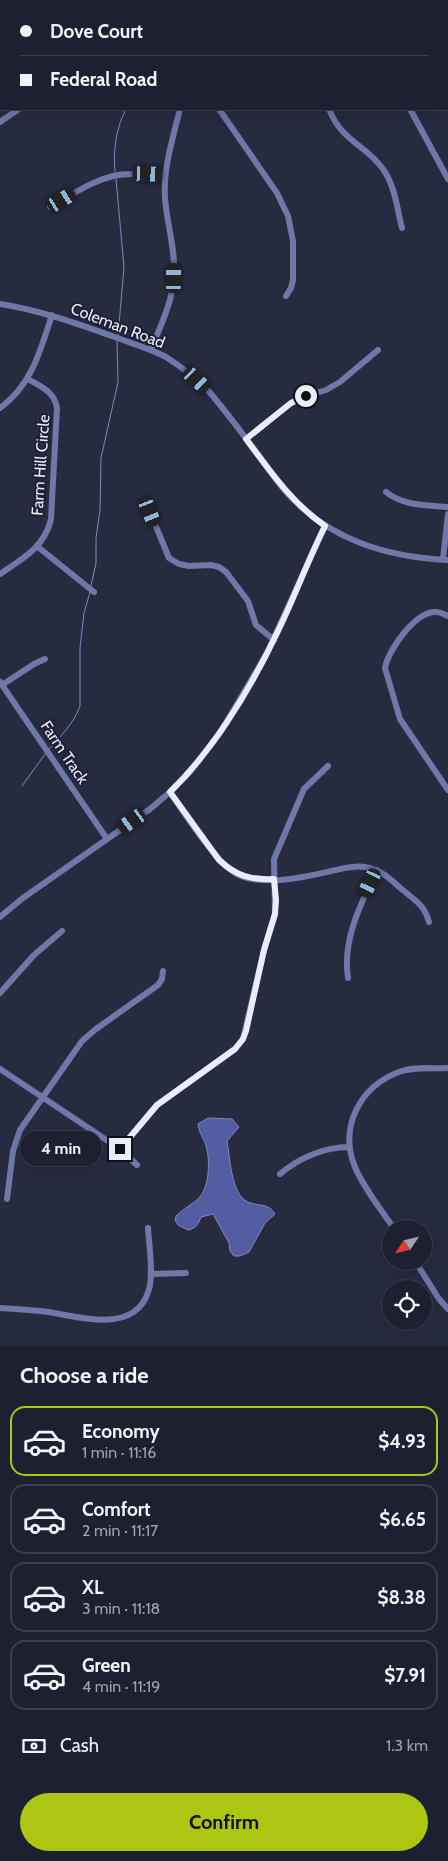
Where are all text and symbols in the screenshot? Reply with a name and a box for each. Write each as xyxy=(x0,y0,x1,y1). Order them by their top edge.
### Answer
text: Dove Court xyxy=(50,20,143,43)
text: Federal Road xyxy=(50,68,157,91)
car xyxy=(132,166,163,182)
car xyxy=(45,186,78,214)
car xyxy=(166,263,181,293)
street label: Coleman Road xyxy=(68,299,168,352)
car xyxy=(180,364,213,396)
route start xyxy=(295,385,317,407)
street label: Farm Hill Circle xyxy=(27,414,54,516)
car xyxy=(137,495,162,529)
street label: Farm Track xyxy=(37,717,93,788)
car xyxy=(115,806,148,836)
car xyxy=(356,866,383,900)
callout: 4 min xyxy=(20,1132,102,1166)
route end xyxy=(109,1138,131,1160)
text: 4 min xyxy=(41,1139,81,1158)
north arrow xyxy=(382,1220,432,1270)
map controls xyxy=(382,1220,432,1330)
button: locate xyxy=(382,1280,432,1330)
text: Choose a ride xyxy=(20,1362,149,1389)
icon: car xyxy=(22,1419,67,1464)
text: Economy xyxy=(82,1420,160,1443)
text: $4.93 xyxy=(378,1430,426,1453)
text: 1 min · 11:16 xyxy=(82,1443,156,1462)
icon: car xyxy=(22,1497,67,1542)
text: Comfort xyxy=(82,1498,151,1521)
text: $6.65 xyxy=(379,1508,426,1531)
text: 2 min · 11:17 xyxy=(82,1521,158,1540)
icon: car xyxy=(22,1575,67,1620)
text: XL xyxy=(82,1576,103,1599)
text: $8.38 xyxy=(378,1586,426,1609)
text: 3 min · 11:18 xyxy=(82,1599,160,1618)
icon: car xyxy=(22,1653,67,1698)
text: Green xyxy=(82,1654,131,1677)
text: $7.91 xyxy=(384,1664,426,1687)
text: 4 min · 11:19 xyxy=(82,1677,160,1696)
icon: cash xyxy=(20,1732,48,1760)
text: Cash xyxy=(60,1734,99,1757)
text: 1.3 km xyxy=(386,1736,428,1755)
button: Confirm xyxy=(20,1793,428,1851)

